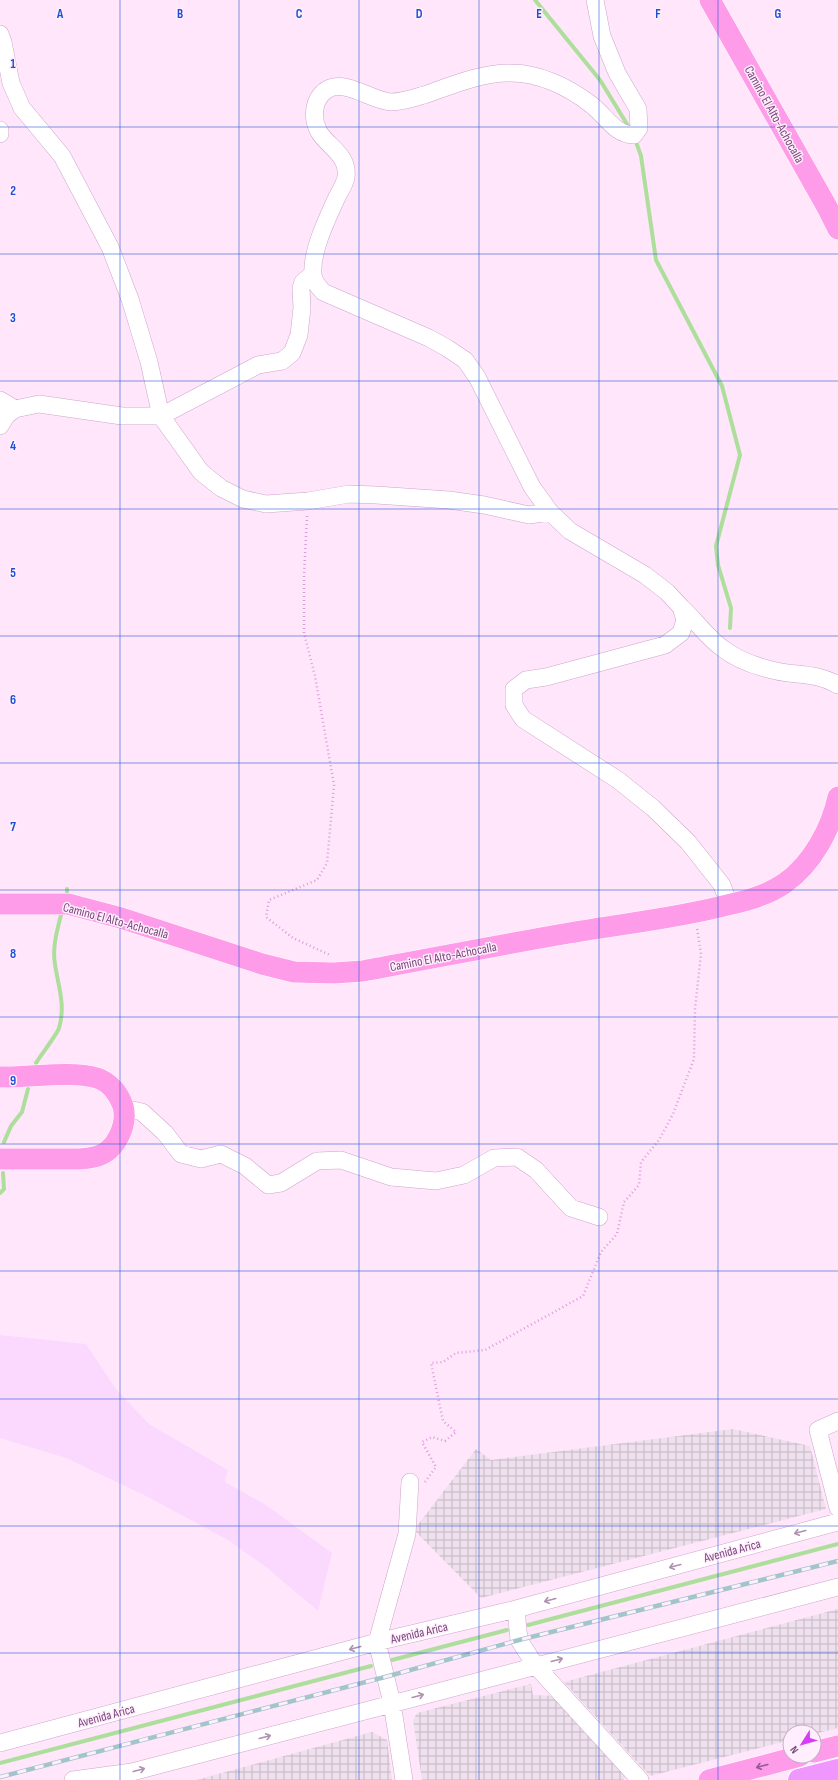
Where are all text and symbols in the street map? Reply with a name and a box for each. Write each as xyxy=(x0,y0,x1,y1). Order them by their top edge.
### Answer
text: A xyxy=(56,6,64,22)
text: B xyxy=(177,6,183,22)
text: C xyxy=(296,6,303,22)
text: D xyxy=(416,6,423,22)
text: E xyxy=(536,6,542,22)
text: F xyxy=(655,6,661,22)
text: G xyxy=(775,6,782,22)
text: 1 xyxy=(10,56,16,72)
street label: Camino El Alto-Achocalla xyxy=(741,63,807,166)
text: 2 xyxy=(10,183,16,199)
text: 3 xyxy=(10,310,16,326)
text: 4 xyxy=(10,438,16,454)
text: 5 xyxy=(10,565,16,581)
text: 6 xyxy=(10,692,16,708)
text: 7 xyxy=(10,819,16,835)
street label: Camino El Alto-Achocalla xyxy=(61,899,170,943)
street label: Camino El Alto-Achocalla xyxy=(388,939,498,975)
text: 8 xyxy=(10,946,16,962)
text: 9 xyxy=(10,1073,16,1089)
one-way arrow xyxy=(794,1529,807,1536)
street label: Avenida Arica xyxy=(701,1536,762,1566)
one-way arrow xyxy=(669,1563,682,1570)
one-way arrow xyxy=(543,1597,556,1604)
street label: Avenida Arica xyxy=(388,1619,449,1648)
one-way arrow xyxy=(349,1645,362,1652)
one-way arrow xyxy=(550,1655,563,1663)
one-way arrow xyxy=(411,1692,424,1699)
street label: Avenida Arica xyxy=(75,1701,136,1731)
north arrow xyxy=(782,1724,822,1764)
one-way arrow xyxy=(258,1732,271,1740)
text: N xyxy=(787,1743,801,1756)
one-way arrow xyxy=(756,1763,769,1770)
one-way arrow xyxy=(133,1766,146,1773)

